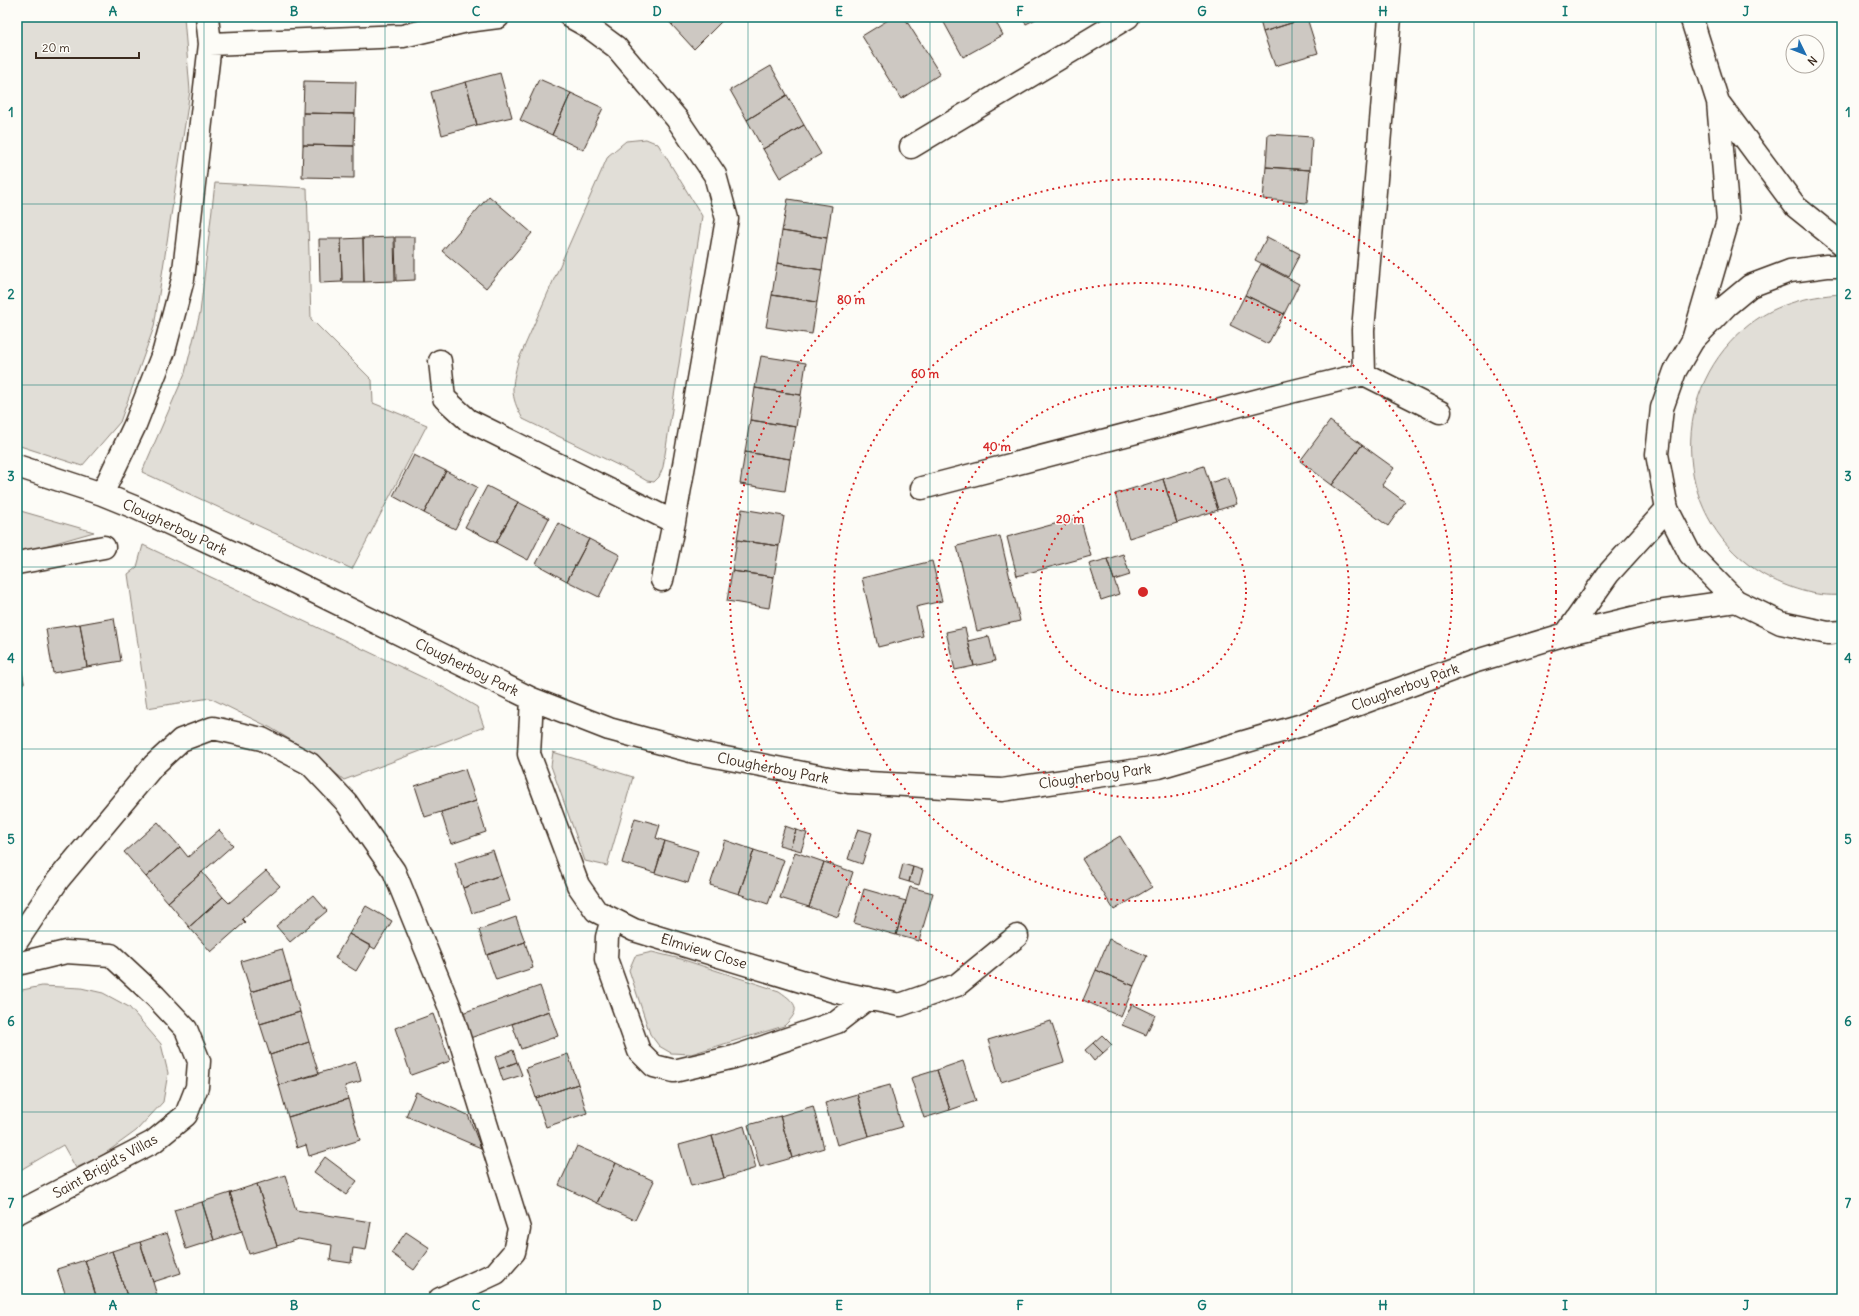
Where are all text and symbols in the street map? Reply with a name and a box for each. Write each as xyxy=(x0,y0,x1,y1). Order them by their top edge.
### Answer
text: A xyxy=(109,3,118,20)
text: B xyxy=(290,3,299,20)
text: C xyxy=(472,3,481,20)
text: D xyxy=(652,3,662,20)
text: E xyxy=(835,3,843,20)
text: F xyxy=(1016,3,1024,20)
text: G xyxy=(1197,3,1207,20)
text: H xyxy=(1378,3,1388,20)
text: I xyxy=(1562,3,1568,20)
text: J xyxy=(1743,3,1750,20)
scale bar xyxy=(36,34,139,60)
north arrow xyxy=(1785,34,1825,74)
text: 20 m xyxy=(42,40,70,55)
text: N xyxy=(1805,53,1820,68)
text: 1 xyxy=(8,104,14,121)
text: 1 xyxy=(1845,104,1851,121)
text: 2 xyxy=(7,286,15,303)
text: 2 xyxy=(1844,286,1852,303)
text: 80 m xyxy=(837,292,866,307)
text: 60 m xyxy=(911,366,940,381)
text: 40 m xyxy=(983,439,1012,454)
text: 3 xyxy=(7,468,15,485)
text: 3 xyxy=(1844,468,1852,485)
street label: Clougherboy Park xyxy=(120,495,230,559)
text: 20 m xyxy=(1056,511,1084,526)
centre of rings xyxy=(1136,585,1150,599)
street label: Clougherboy Park xyxy=(412,634,522,700)
text: 4 xyxy=(7,650,15,667)
text: 4 xyxy=(1844,650,1852,667)
street label: Clougherboy Park xyxy=(1349,659,1461,715)
street label: Clougherboy Park xyxy=(716,748,830,788)
street label: Clougherboy Park xyxy=(1038,759,1152,793)
text: 5 xyxy=(7,831,15,848)
text: 5 xyxy=(1844,831,1852,848)
street label: Elmview Close xyxy=(659,929,749,973)
text: 6 xyxy=(7,1013,15,1030)
text: 6 xyxy=(1844,1013,1852,1030)
street label: Saint Brigid's Villas xyxy=(49,1130,161,1202)
text: 7 xyxy=(8,1195,15,1212)
text: 7 xyxy=(1845,1195,1852,1212)
text: A xyxy=(109,1297,118,1314)
text: B xyxy=(290,1297,299,1314)
text: C xyxy=(472,1297,481,1314)
text: D xyxy=(652,1297,662,1314)
text: E xyxy=(835,1297,843,1314)
text: F xyxy=(1016,1297,1024,1314)
text: G xyxy=(1197,1297,1207,1314)
text: H xyxy=(1378,1297,1388,1314)
text: I xyxy=(1562,1297,1568,1314)
text: J xyxy=(1743,1297,1750,1314)

